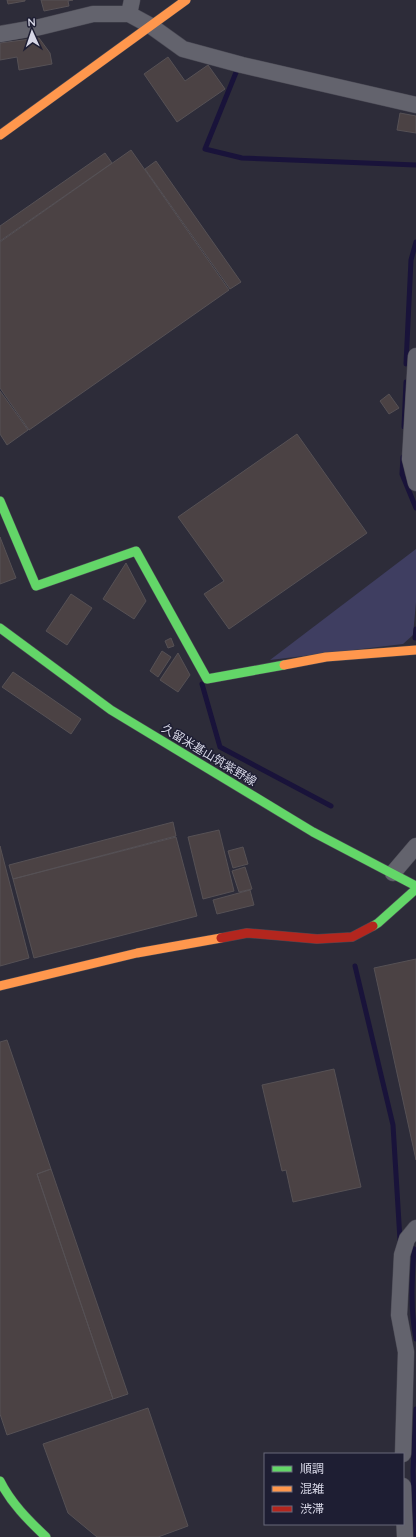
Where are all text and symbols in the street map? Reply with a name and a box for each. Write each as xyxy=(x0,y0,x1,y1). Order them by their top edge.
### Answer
north arrow xyxy=(12,12,52,52)
text: N xyxy=(27,15,36,29)
street label: 久留米基山筑紫野線 xyxy=(159,720,259,789)
legend xyxy=(264,1453,404,1525)
text: 順調 xyxy=(300,1461,324,1476)
text: 混雑 xyxy=(300,1481,324,1496)
text: 渋滞 xyxy=(300,1501,324,1516)

